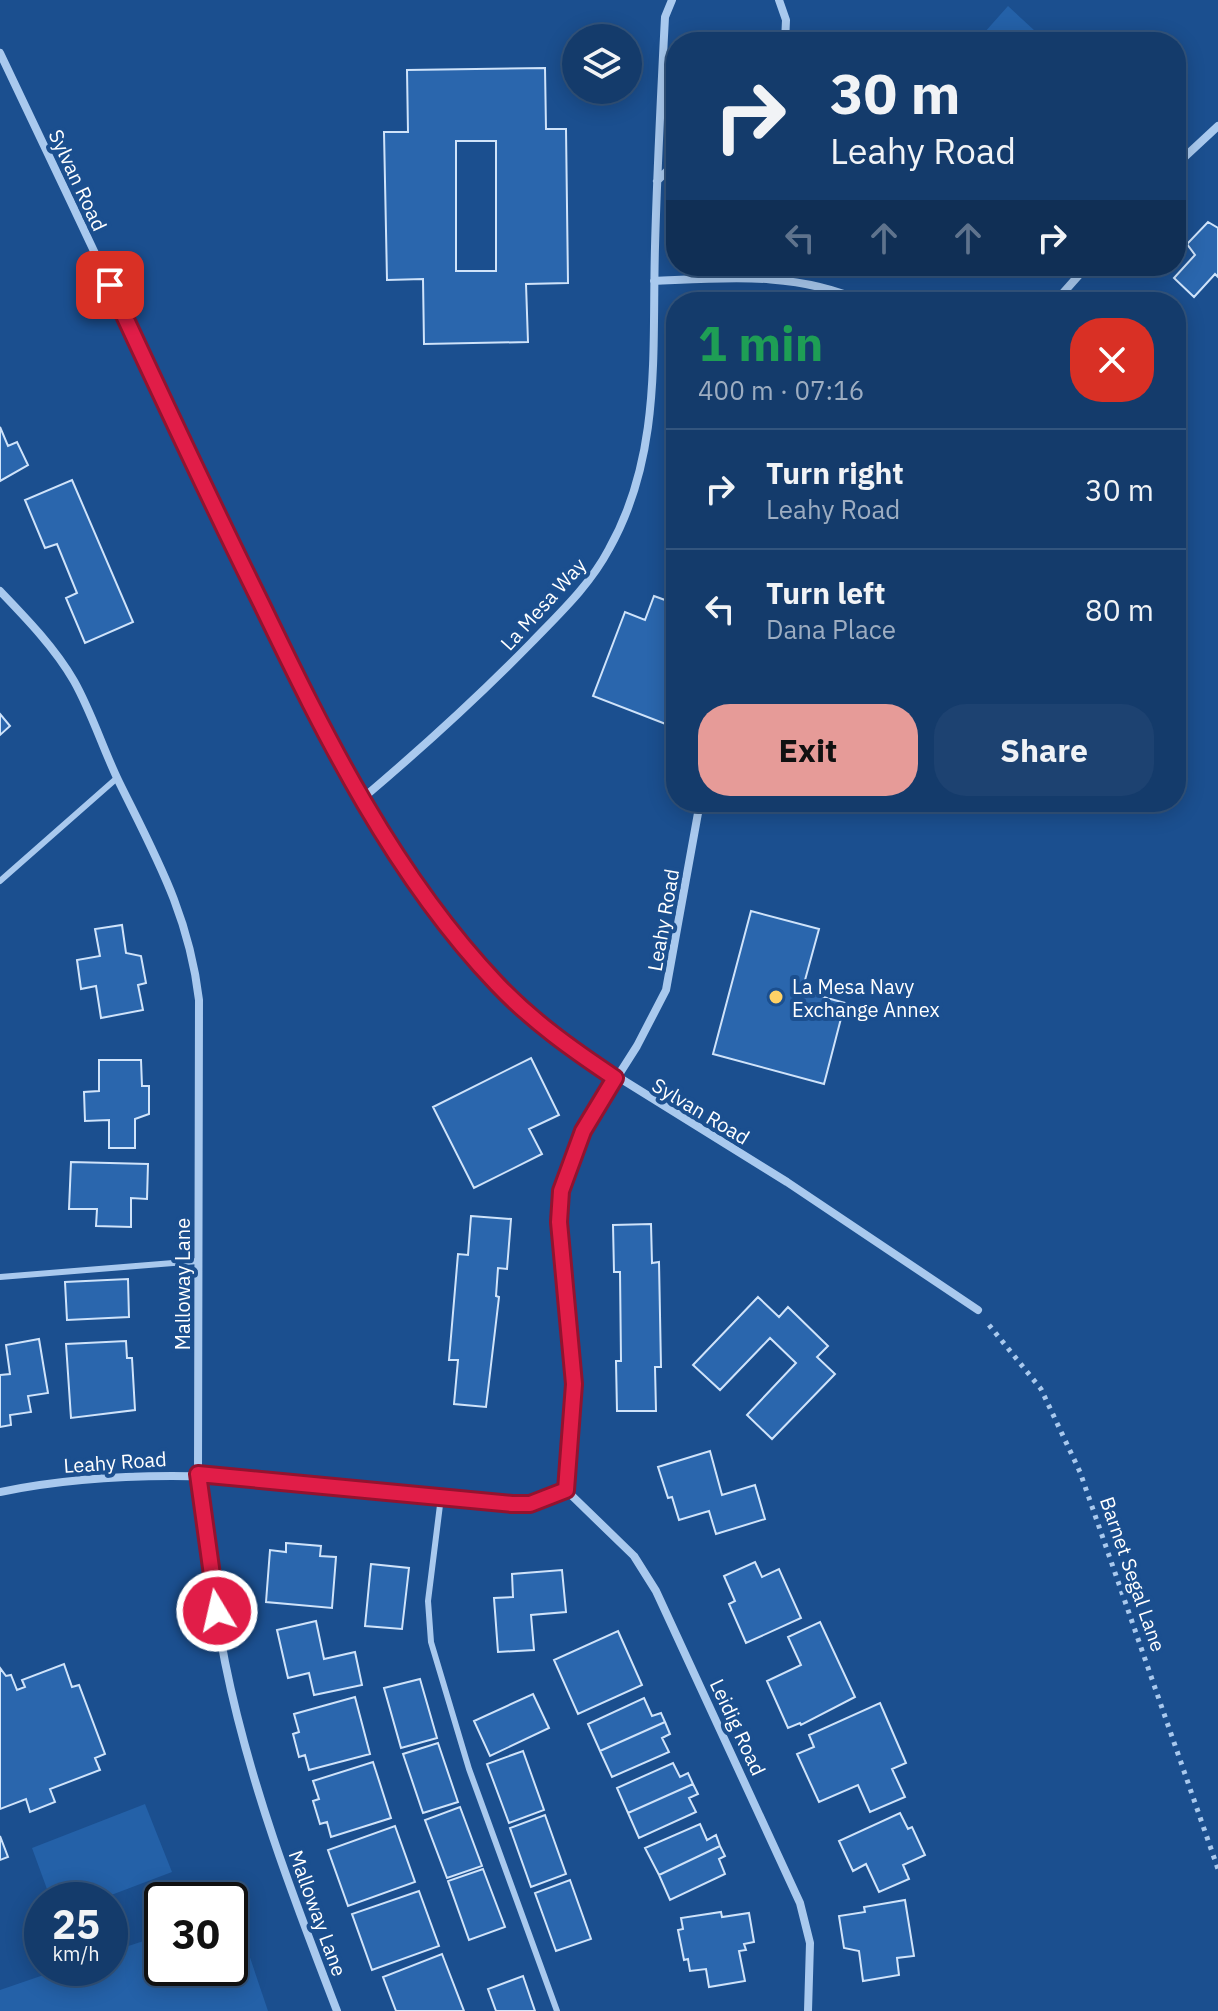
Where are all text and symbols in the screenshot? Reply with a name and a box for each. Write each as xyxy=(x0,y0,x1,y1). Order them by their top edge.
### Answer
map controls xyxy=(562,24,642,104)
button: layers xyxy=(562,24,642,104)
text: 30 m xyxy=(830,57,960,129)
icon: right xyxy=(698,64,802,168)
street label: Sylvan Road xyxy=(43,125,113,235)
text: Leahy Road xyxy=(830,127,1016,174)
icon: left xyxy=(778,216,822,260)
icon: ahead xyxy=(862,216,906,260)
icon: ahead xyxy=(946,216,990,260)
icon: right xyxy=(1030,216,1074,260)
pin xyxy=(76,251,144,319)
icon: arrive xyxy=(88,263,132,307)
text: 1 min xyxy=(698,312,823,374)
button: close xyxy=(1070,318,1154,402)
text: 400 m · 07:16 xyxy=(698,373,864,407)
text: Turn right xyxy=(766,453,904,492)
icon: right xyxy=(698,467,742,511)
text: 30 m xyxy=(1085,470,1154,509)
text: Leahy Road xyxy=(766,492,900,526)
street label: La Mesa Way xyxy=(494,552,592,656)
text: Turn left xyxy=(766,573,885,612)
icon: left xyxy=(698,587,742,631)
text: 80 m xyxy=(1085,590,1154,629)
text: Dana Place xyxy=(766,612,896,646)
button: Exit xyxy=(698,704,918,796)
button: Share xyxy=(934,704,1154,796)
street label: Leahy Road xyxy=(641,867,685,973)
place label: La Mesa Navy Exchange Annex xyxy=(792,973,940,1023)
marker: La Mesa Navy Exchange Annex xyxy=(767,988,785,1006)
street label: Sylvan Road xyxy=(647,1071,755,1151)
street label: Malloway Lane xyxy=(169,1218,196,1350)
street label: Leahy Road xyxy=(62,1445,168,1479)
street label: Barnet Segal Lane xyxy=(1094,1493,1172,1655)
position arrow xyxy=(175,1569,259,1653)
street label: Leidig Road xyxy=(704,1674,772,1780)
street label: Malloway Lane xyxy=(283,1846,353,1980)
speed limit sign: 30 xyxy=(144,1882,248,1986)
text: 25 xyxy=(52,1898,100,1950)
text: km/h xyxy=(52,1940,100,1967)

